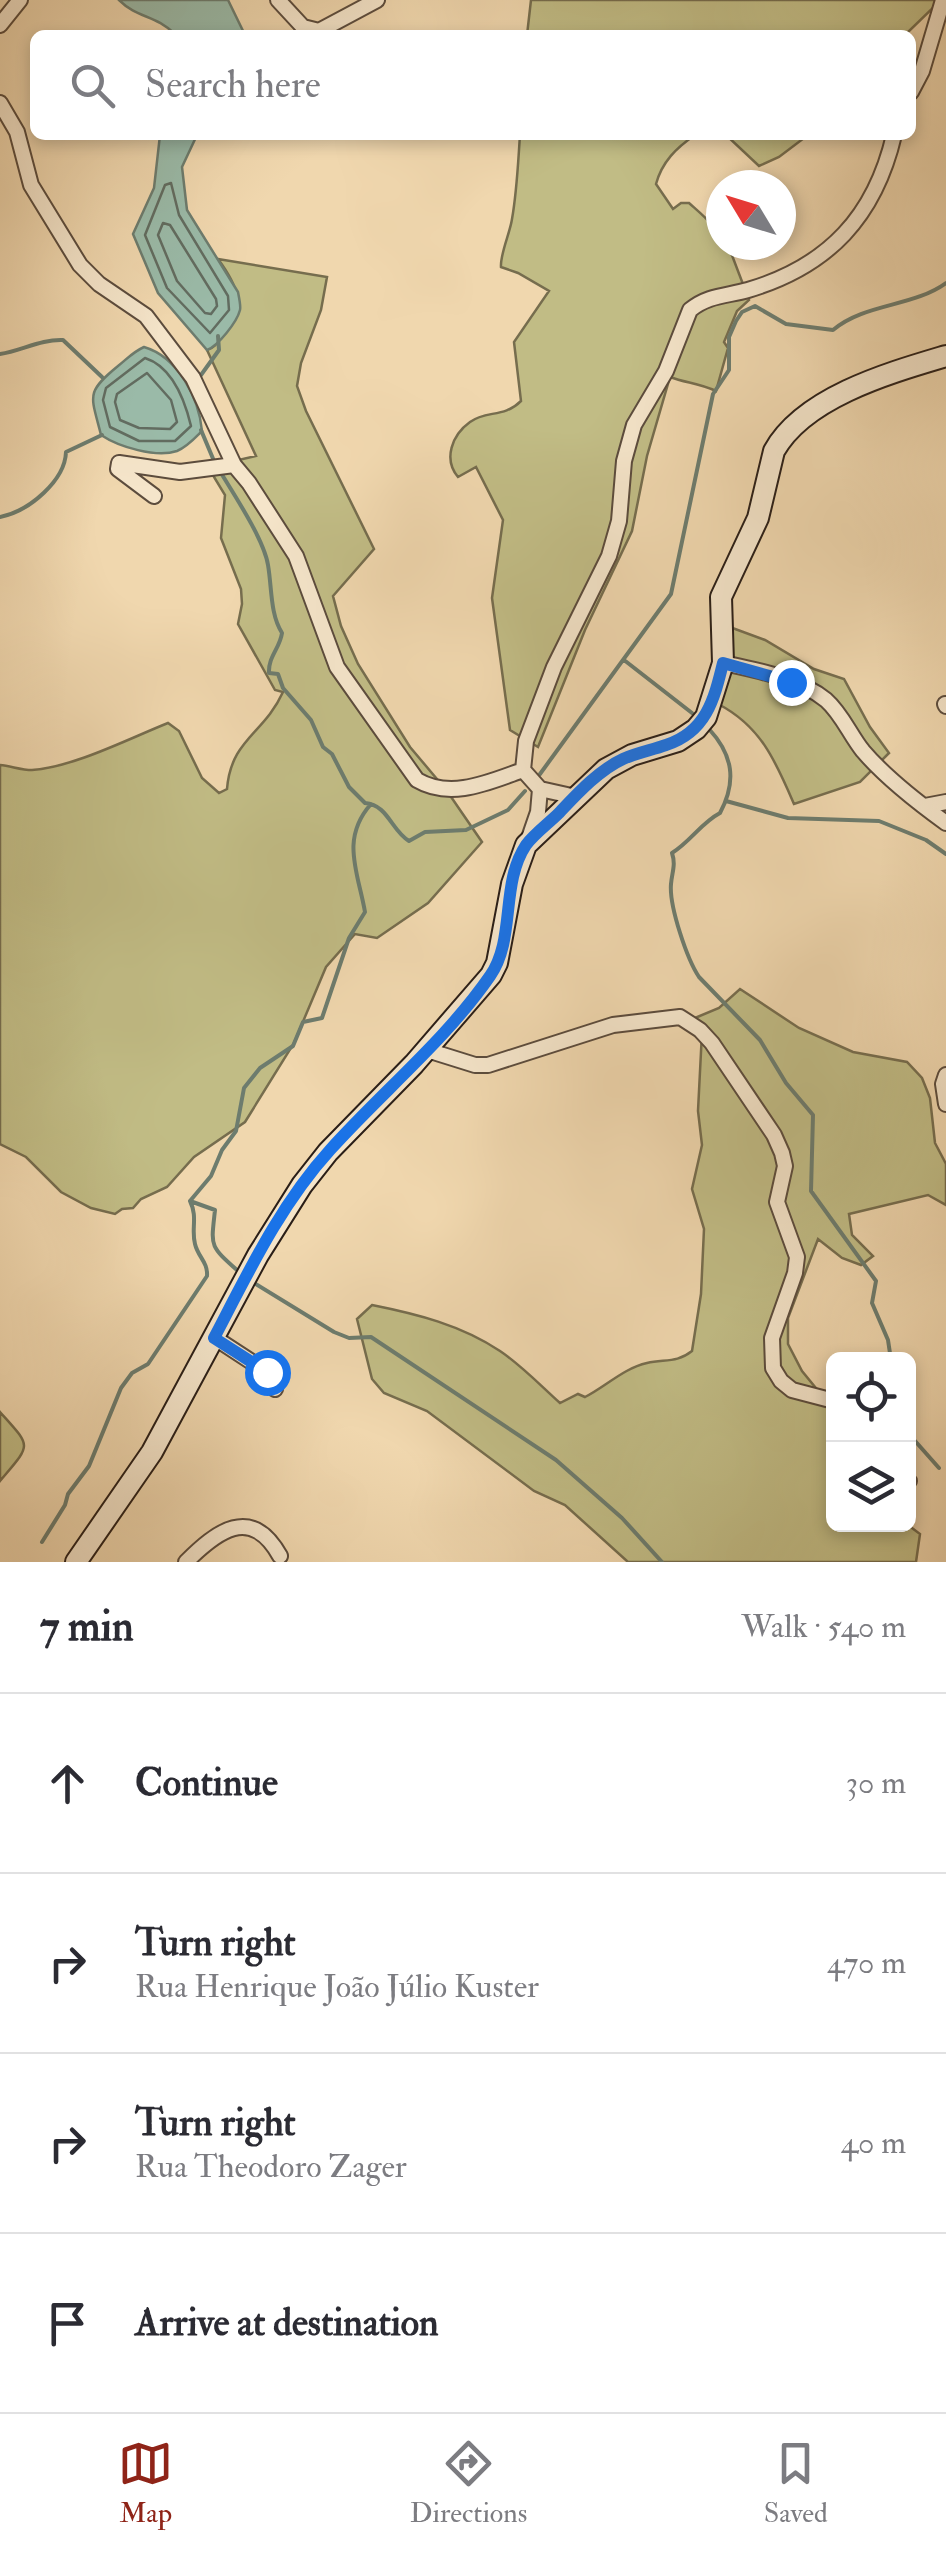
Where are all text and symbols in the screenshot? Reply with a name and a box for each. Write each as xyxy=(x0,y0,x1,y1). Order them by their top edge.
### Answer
search box xyxy=(30,30,916,140)
icon: search xyxy=(65,58,120,113)
text: Search here xyxy=(145,61,321,109)
north arrow xyxy=(706,170,796,260)
route end xyxy=(769,660,815,706)
route start xyxy=(245,1350,291,1396)
map controls xyxy=(826,1352,916,1532)
button: locate xyxy=(826,1352,916,1442)
button: layers xyxy=(826,1442,916,1532)
text: 7 min xyxy=(40,1601,134,1653)
text: Walk · 540 m xyxy=(741,1607,906,1647)
icon: ahead xyxy=(40,1756,95,1811)
text: Continue xyxy=(135,1759,278,1807)
text: 30 m xyxy=(846,1763,906,1803)
text: Turn right xyxy=(135,1919,296,1967)
icon: right xyxy=(40,1936,95,1991)
text: 470 m xyxy=(827,1943,906,1983)
text: Rua Henrique João Júlio Kuster xyxy=(135,1967,539,2007)
text: Turn right xyxy=(135,2099,296,2147)
icon: right xyxy=(40,2116,95,2171)
text: 40 m xyxy=(841,2123,906,2163)
text: Rua Theodoro Zager xyxy=(135,2147,407,2187)
icon: arrive xyxy=(40,2296,95,2351)
text: Arrive at destination xyxy=(135,2299,439,2347)
tab: Map xyxy=(118,2436,173,2531)
tab: Directions xyxy=(410,2436,527,2531)
tab: Saved xyxy=(764,2436,828,2531)

